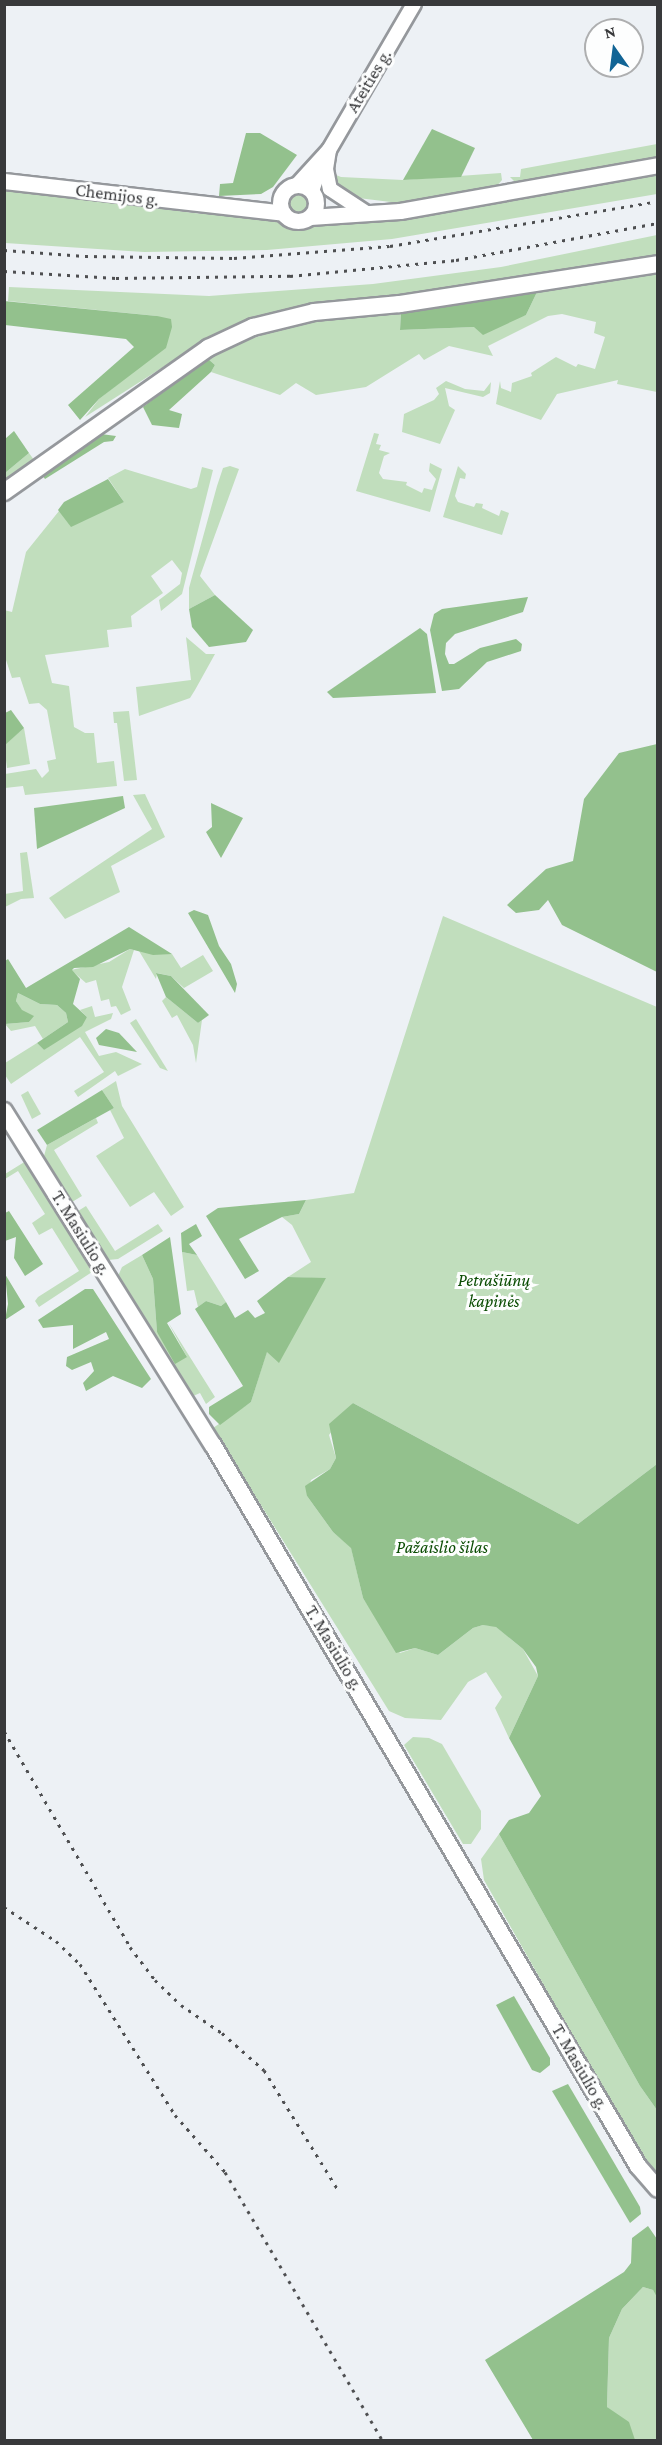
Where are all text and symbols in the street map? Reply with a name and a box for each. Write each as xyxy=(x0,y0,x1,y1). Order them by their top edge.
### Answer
north arrow xyxy=(584,18,644,78)
text: N xyxy=(603,22,617,42)
street label: Ateities g. xyxy=(342,45,396,117)
street label: Chemijos g. xyxy=(74,179,160,211)
street label: T. Masiulio g. xyxy=(47,1187,115,1279)
park label: Petrašiūnų kapinės xyxy=(458,1270,530,1312)
park label: Pažaislio šilas xyxy=(396,1536,488,1558)
street label: T. Masiulio g. xyxy=(300,1602,368,1694)
street label: T. Masiulio g. xyxy=(547,2020,613,2114)

